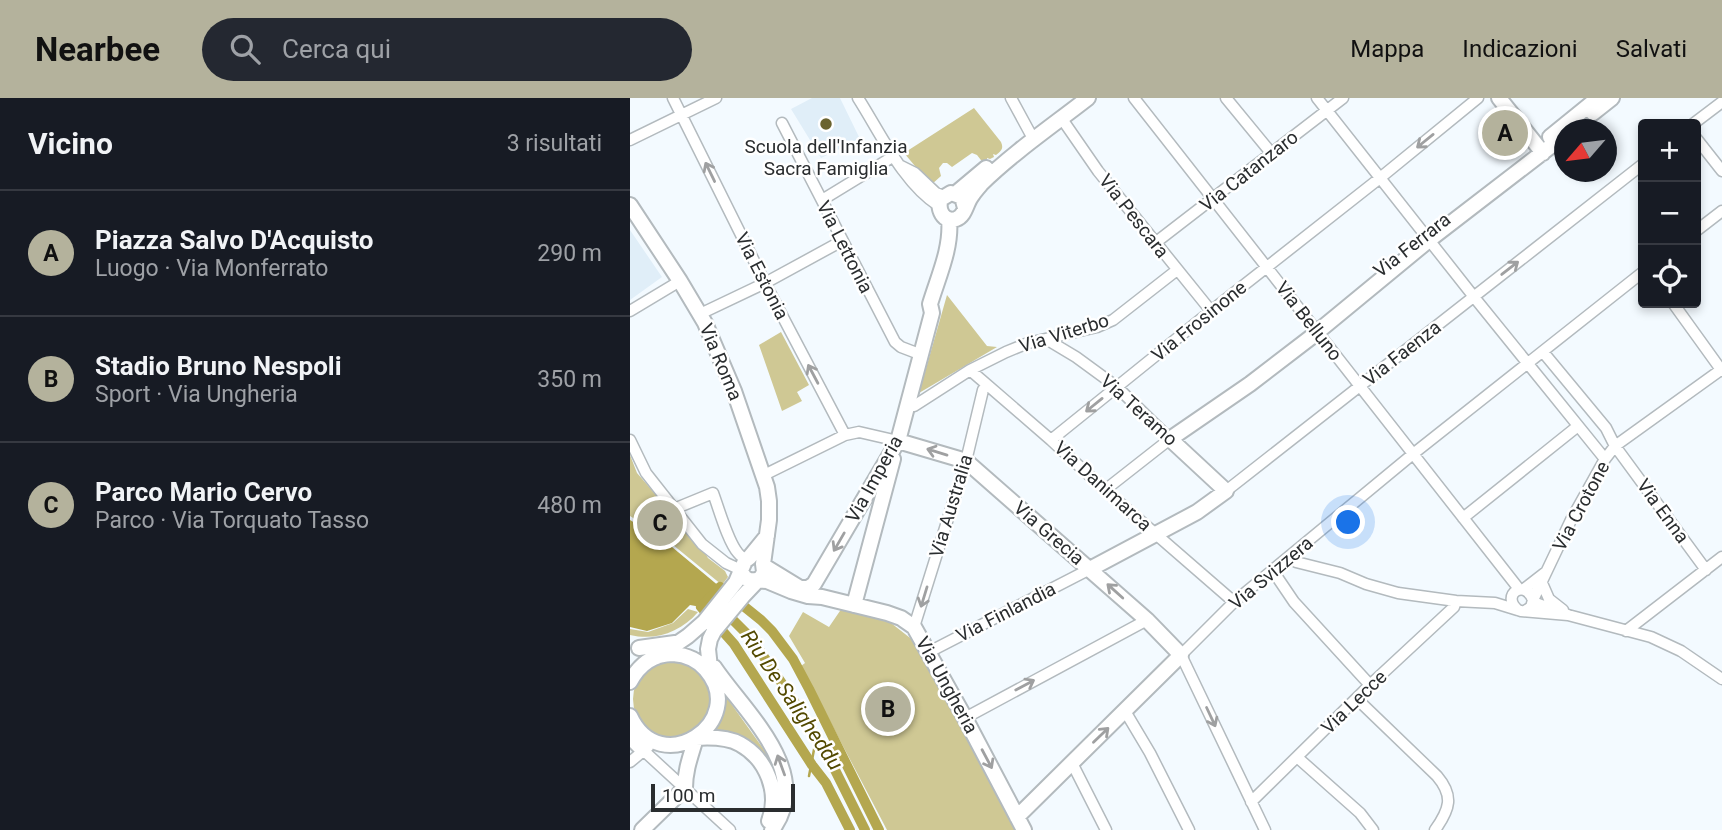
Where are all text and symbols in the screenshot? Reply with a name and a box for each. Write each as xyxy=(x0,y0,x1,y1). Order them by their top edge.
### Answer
search box xyxy=(202,18,692,81)
text: Nearbee xyxy=(35,30,160,69)
icon: search xyxy=(226,30,264,68)
text: Cerca qui xyxy=(282,34,391,64)
text: Mappa xyxy=(1350,35,1424,63)
text: Indicazioni xyxy=(1462,35,1578,63)
text: Salvati xyxy=(1616,35,1687,63)
pin: A xyxy=(1482,107,1528,159)
marker: Scuola dell'Infanzia Sacra Famiglia xyxy=(818,116,834,132)
north arrow xyxy=(1554,119,1617,182)
map controls xyxy=(1638,119,1701,308)
button: + xyxy=(1638,119,1701,182)
street label: Via Catanzaro xyxy=(1195,125,1303,217)
text: Vicino xyxy=(28,126,113,161)
text: 3 risultati xyxy=(507,130,602,157)
one-way arrow xyxy=(1417,133,1435,149)
place label: Scuola dell'Infanzia Sacra Famiglia xyxy=(744,135,908,180)
one-way arrow xyxy=(702,162,716,183)
street label: Via Pescara xyxy=(1094,169,1174,263)
button: − xyxy=(1638,182,1701,245)
street label: Via Lettonia xyxy=(812,197,878,297)
street label: Via Ferrara xyxy=(1369,208,1455,282)
text: Piazza Salvo D'Acquisto xyxy=(95,225,373,255)
street label: Via Estonia xyxy=(730,229,794,323)
text: A xyxy=(43,240,59,267)
text: 290 m xyxy=(537,240,602,267)
button: locate xyxy=(1638,245,1701,308)
text: Luogo · Via Monferrato xyxy=(95,255,328,282)
one-way arrow xyxy=(1501,260,1519,275)
street label: Via Frosinone xyxy=(1147,276,1251,366)
street label: Via Belluno xyxy=(1271,277,1347,365)
street label: Via Viterbo xyxy=(1016,308,1112,358)
street label: Via Faenza xyxy=(1358,315,1446,391)
street label: Via Roma xyxy=(695,320,747,404)
text: Stadio Bruno Nespoli xyxy=(95,351,342,381)
one-way arrow xyxy=(806,364,819,385)
text: B xyxy=(44,366,58,393)
text: 350 m xyxy=(537,366,602,393)
street label: Via Teramo xyxy=(1096,369,1182,451)
text: Sport · Via Ungheria xyxy=(95,381,298,408)
one-way arrow xyxy=(1086,398,1104,413)
street label: Via Imperia xyxy=(841,432,907,526)
street label: Via Danimarca xyxy=(1050,436,1156,536)
one-way arrow xyxy=(926,445,948,458)
street label: Via Australia xyxy=(924,452,978,560)
street label: Via Crotone xyxy=(1548,457,1614,555)
street label: Via Enna xyxy=(1632,474,1694,548)
text: Parco Mario Cervo xyxy=(95,477,312,507)
text: C xyxy=(43,492,59,519)
text: 480 m xyxy=(537,492,602,519)
street label: Via Grecia xyxy=(1009,496,1089,570)
pin: C xyxy=(637,497,683,549)
your location xyxy=(1331,505,1365,539)
text: Parco · Via Torquato Tasso xyxy=(95,507,369,534)
one-way arrow xyxy=(832,531,846,551)
street label: Via Svizzera xyxy=(1225,531,1317,615)
street label: Via Finlandia xyxy=(952,577,1060,647)
one-way arrow xyxy=(1106,583,1124,599)
one-way arrow xyxy=(916,585,929,607)
water label: Riu De Saligheddu xyxy=(736,625,848,775)
street label: Via Ungheria xyxy=(911,633,983,737)
street label: Via Lecce xyxy=(1317,665,1391,739)
one-way arrow xyxy=(1014,678,1035,692)
pin: B xyxy=(865,683,911,735)
one-way arrow xyxy=(1204,706,1218,727)
one-way arrow xyxy=(1092,727,1109,744)
one-way arrow xyxy=(980,748,994,769)
one-way arrow xyxy=(774,755,786,777)
scale bar xyxy=(651,781,794,813)
text: 100 m xyxy=(662,784,715,807)

